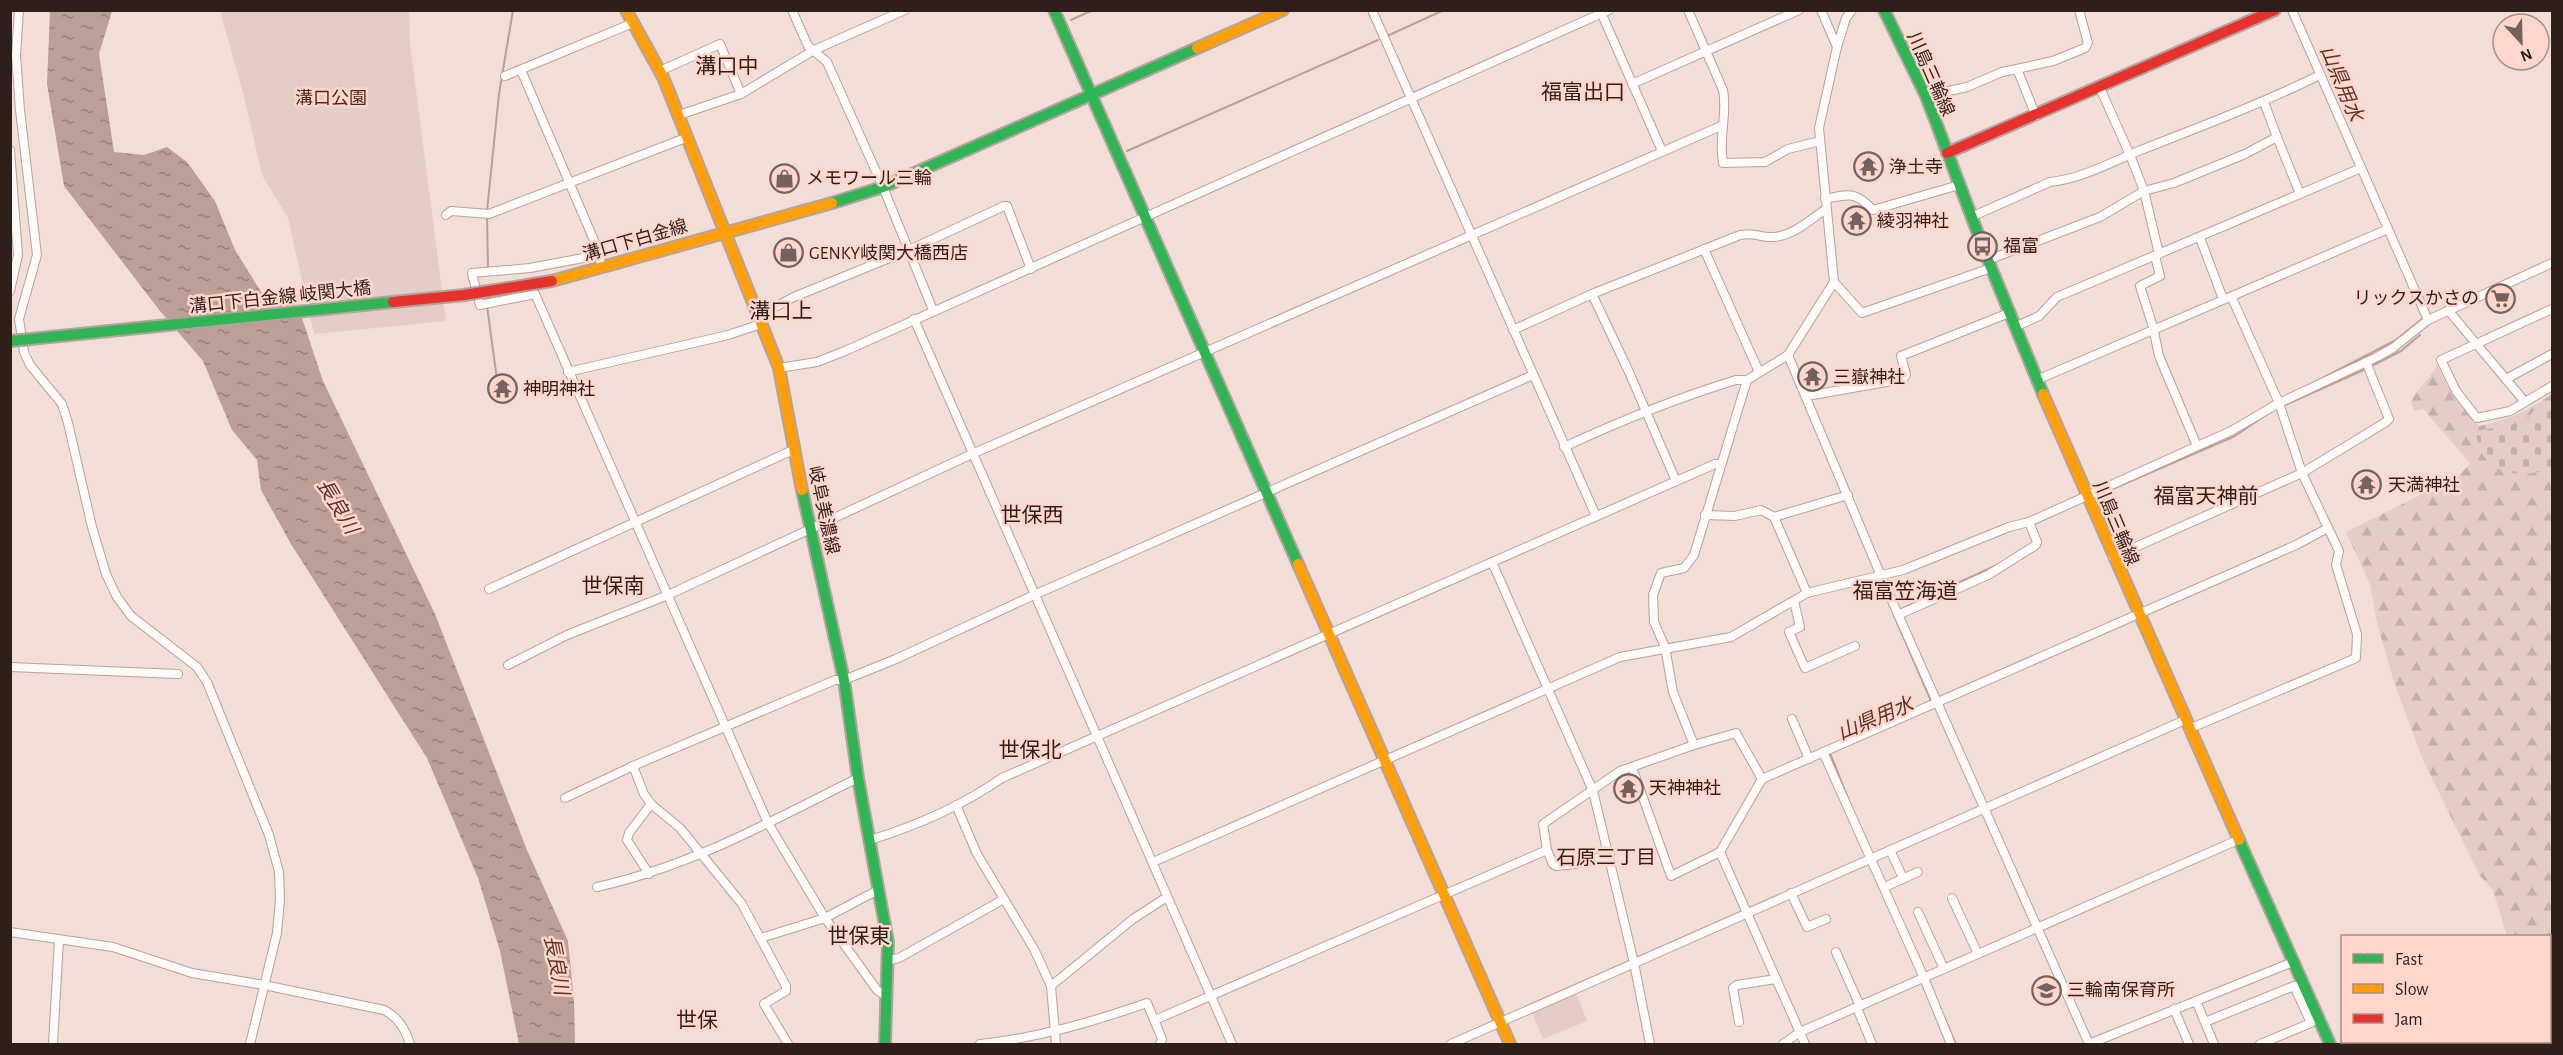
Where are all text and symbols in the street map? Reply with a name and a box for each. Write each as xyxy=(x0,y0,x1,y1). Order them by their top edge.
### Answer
north arrow xyxy=(2491,12,2551,72)
street label: 川島三輪線 xyxy=(1904,29,1958,119)
water label: 山県用水 xyxy=(2316,42,2368,126)
text: N xyxy=(2518,45,2534,64)
district label: 溝口中 xyxy=(696,55,759,77)
district label: 福富出口 xyxy=(1541,81,1625,103)
park label: 溝口公園 xyxy=(295,89,367,108)
temple icon: 浄土寺 xyxy=(1852,151,1884,183)
place label: 浄土寺 xyxy=(1889,158,1943,177)
shop icon: メモワール三輪 xyxy=(769,162,801,194)
place label: メモワール三輪 xyxy=(806,168,932,188)
temple icon: 綾羽神社 xyxy=(1840,205,1872,237)
place label: 綾羽神社 xyxy=(1877,212,1949,231)
street label: 溝口下白金線 xyxy=(580,216,690,264)
bus stop icon: 福富 xyxy=(1966,230,1998,262)
shop icon: GENKY岐関大橋西店 xyxy=(772,237,804,269)
place label: 福富 xyxy=(2003,237,2039,256)
place label: GENKY岐関大橋西店 xyxy=(809,244,968,263)
street label: 溝口下白金線 岐関大橋 xyxy=(188,277,372,317)
supermarket icon: リックスかさの xyxy=(2484,282,2516,314)
place label: リックスかさの xyxy=(2354,289,2479,308)
district label: 溝口上 xyxy=(750,300,813,322)
temple icon: 三嶽神社 xyxy=(1796,361,1828,393)
place label: 三嶽神社 xyxy=(1833,368,1905,387)
temple icon: 神明神社 xyxy=(486,373,518,405)
place label: 神明神社 xyxy=(523,380,595,399)
street label: 岐阜美濃線 xyxy=(805,464,843,556)
temple icon: 天満神社 xyxy=(2351,469,2383,501)
water label: 長良川 xyxy=(313,475,363,539)
place label: 天満神社 xyxy=(2388,476,2460,495)
street label: 川島三輪線 xyxy=(2089,478,2143,568)
district label: 福富天神前 xyxy=(2154,485,2259,507)
district label: 世保西 xyxy=(1001,504,1064,526)
district label: 世保南 xyxy=(582,575,645,597)
district label: 福富笠海道 xyxy=(1853,580,1958,602)
water label: 山県用水 xyxy=(1834,692,1918,744)
district label: 世保北 xyxy=(999,739,1062,761)
temple icon: 天神神社 xyxy=(1612,772,1644,804)
place label: 天神神社 xyxy=(1649,779,1721,798)
district label: 石原三丁目 xyxy=(1556,848,1656,868)
district label: 世保東 xyxy=(828,925,891,947)
water label: 長良川 xyxy=(540,934,573,999)
legend xyxy=(2341,935,2551,1043)
text: Fast xyxy=(2395,951,2423,969)
school or university icon: 三輪南保育所 xyxy=(2030,974,2062,1006)
place label: 三輪南保育所 xyxy=(2067,980,2175,1000)
text: Slow xyxy=(2395,981,2428,999)
district label: 世保 xyxy=(676,1009,718,1031)
text: Jam xyxy=(2395,1011,2423,1029)

